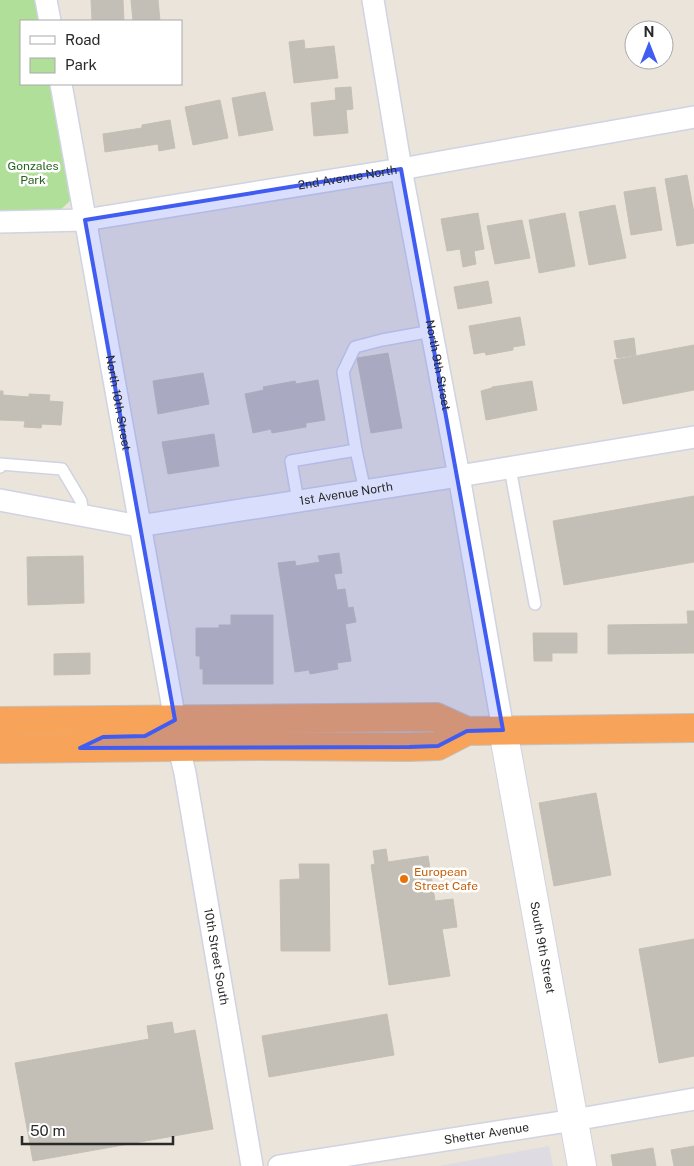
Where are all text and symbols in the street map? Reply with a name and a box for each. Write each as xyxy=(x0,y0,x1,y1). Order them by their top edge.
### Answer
legend xyxy=(20,20,182,85)
north arrow xyxy=(624,20,674,70)
text: N xyxy=(644,24,654,40)
text: Road xyxy=(65,31,101,48)
text: Park xyxy=(65,56,97,73)
park label: Gonzales Park xyxy=(7,159,59,187)
street label: 2nd Avenue North xyxy=(297,163,398,193)
street label: North 9th Street xyxy=(423,319,454,412)
street label: North 10th Street xyxy=(103,354,134,452)
street label: 1st Avenue North xyxy=(298,479,394,508)
place label: European Street Cafe xyxy=(414,865,478,893)
marker: European Street Cafe xyxy=(398,873,410,885)
street label: South 9th Street xyxy=(527,900,558,995)
street label: 10th Street South xyxy=(201,907,231,1006)
scale bar xyxy=(22,1114,174,1146)
street label: Shetter Avenue xyxy=(443,1120,530,1147)
text: 50 m xyxy=(30,1122,65,1139)

